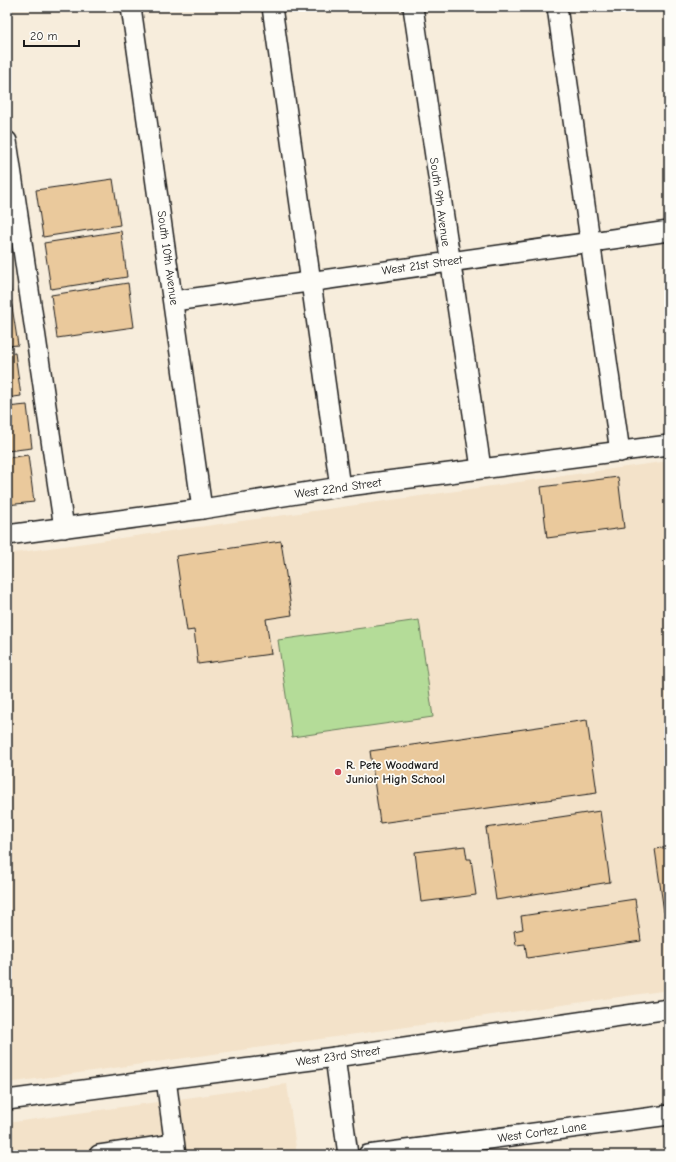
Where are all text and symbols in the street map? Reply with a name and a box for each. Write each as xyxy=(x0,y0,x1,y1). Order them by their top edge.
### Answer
scale bar xyxy=(24,22,79,48)
text: 20 m xyxy=(30,29,58,43)
street label: South 9th Avenue xyxy=(427,157,453,247)
street label: South 10th Avenue xyxy=(154,210,182,306)
street label: West 21st Street xyxy=(381,252,464,278)
street label: West 22nd Street xyxy=(294,475,383,501)
place label: R. Pete Woodward Junior High School xyxy=(346,758,445,786)
marker: R. Pete Woodward Junior High School xyxy=(333,767,343,777)
street label: West 23rd Street xyxy=(295,1043,382,1069)
street label: West Cortez Lane xyxy=(497,1119,587,1145)

